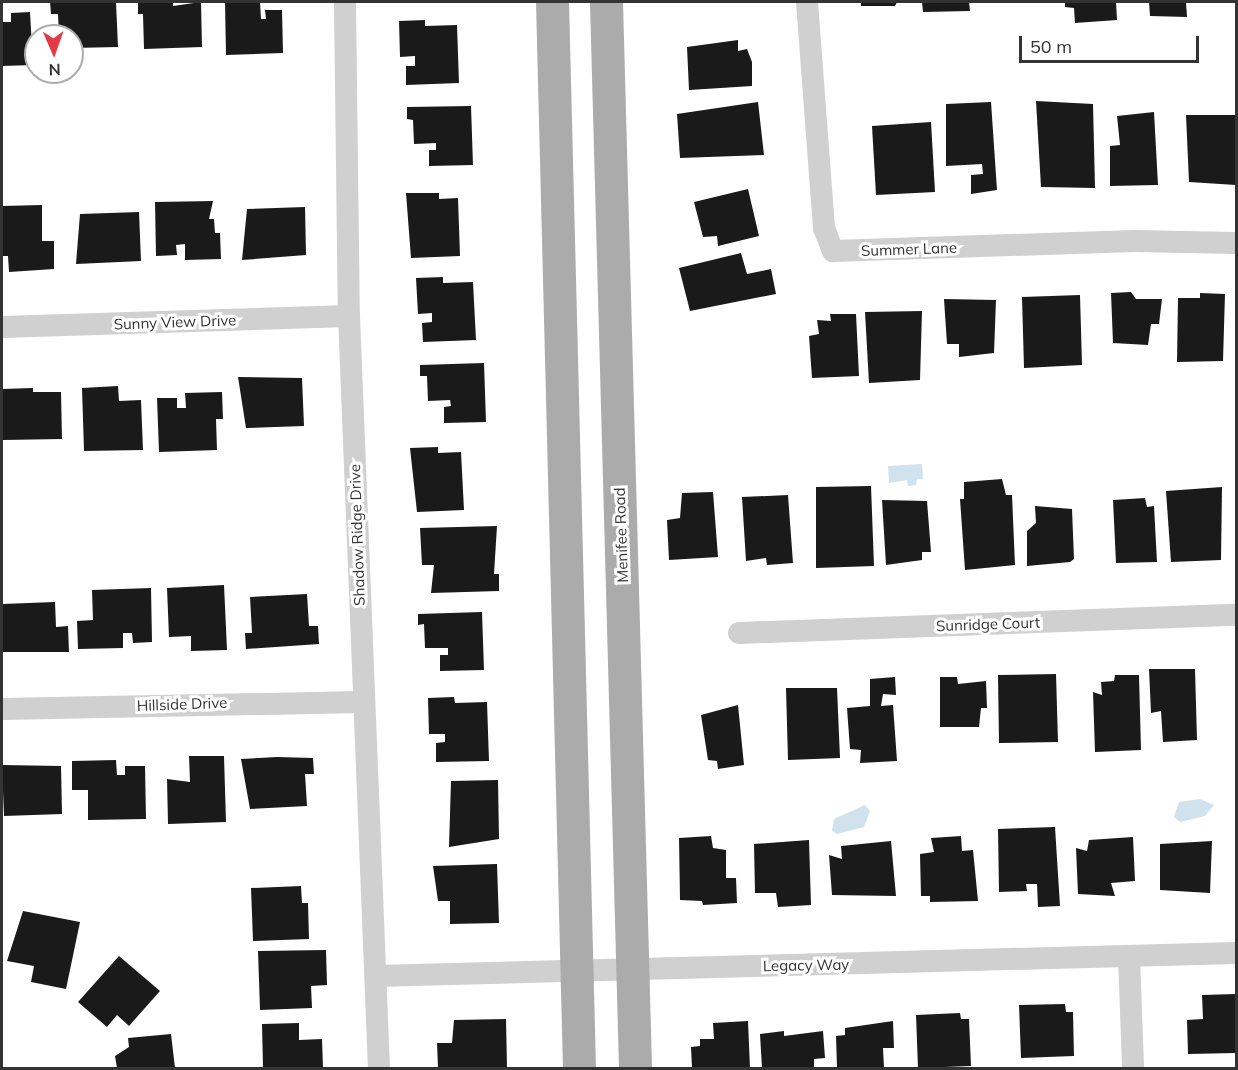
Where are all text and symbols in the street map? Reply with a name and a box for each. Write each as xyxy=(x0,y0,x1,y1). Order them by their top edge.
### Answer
north arrow xyxy=(24,24,84,84)
scale bar xyxy=(1022,24,1202,62)
text: 50 m xyxy=(1030,35,1072,58)
text: N xyxy=(48,60,61,80)
street label: Summer Lane xyxy=(861,238,957,260)
street label: Sunny View Drive xyxy=(113,311,237,333)
street label: Shadow Ridge Drive xyxy=(346,464,368,606)
street label: Menifee Road xyxy=(610,487,632,583)
street label: Sunridge Court xyxy=(936,613,1040,635)
street label: Hillside Drive xyxy=(136,693,228,715)
street label: Legacy Way xyxy=(763,955,849,975)

